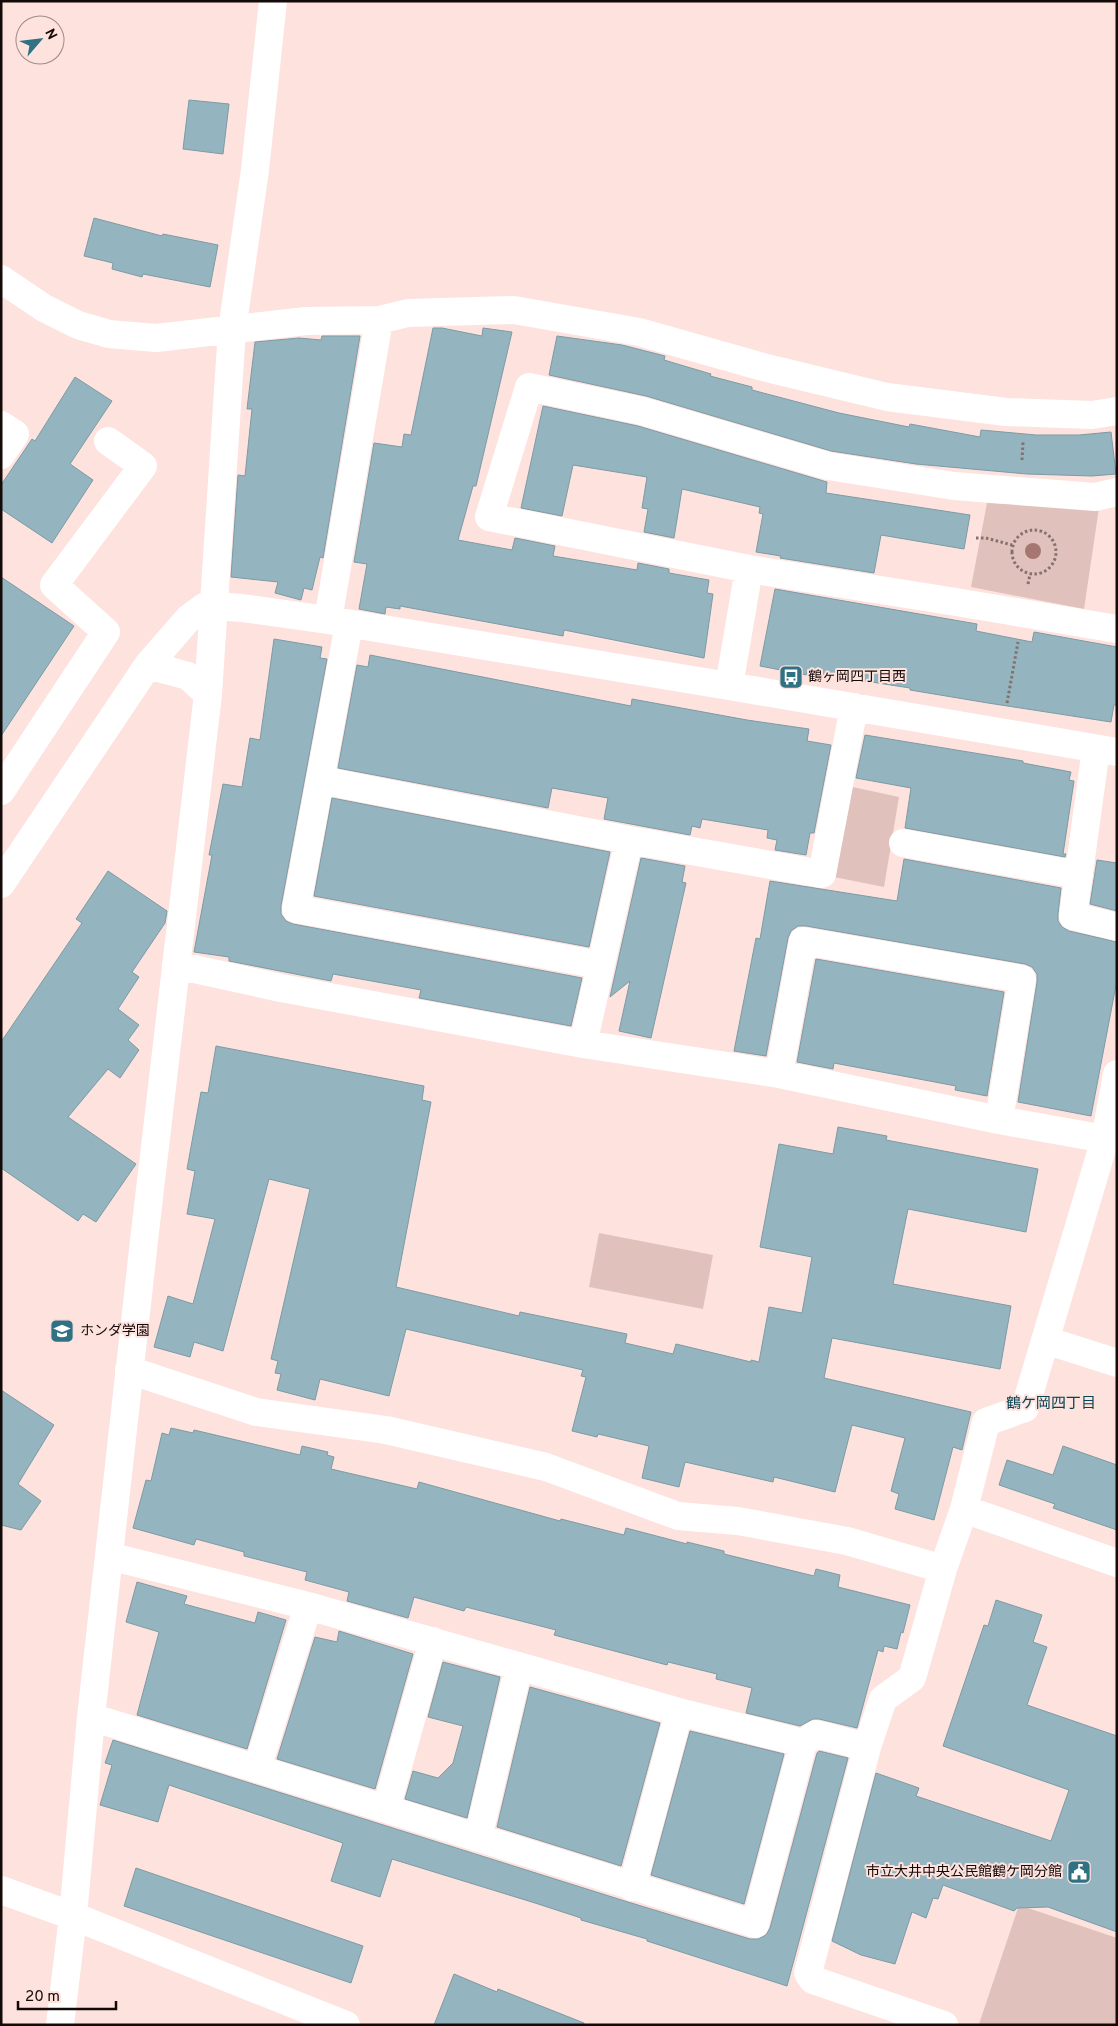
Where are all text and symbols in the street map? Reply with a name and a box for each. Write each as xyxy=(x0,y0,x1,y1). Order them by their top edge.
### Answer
north arrow xyxy=(15,15,65,65)
text: N xyxy=(40,26,60,43)
bus stop icon: 鶴ヶ岡四丁目西 xyxy=(778,664,804,690)
place label: 鶴ヶ岡四丁目西 xyxy=(808,669,906,686)
school or university icon: ホンダ学園 xyxy=(49,1318,75,1344)
place label: ホンダ学園 xyxy=(80,1323,150,1340)
district label: 鶴ケ岡四丁目 xyxy=(1006,1395,1096,1414)
public building icon: 市立大井中央公民館鶴ケ岡分館 xyxy=(1066,1859,1092,1885)
place label: 市立大井中央公民館鶴ケ岡分館 xyxy=(866,1863,1062,1881)
scale bar xyxy=(18,1978,115,2010)
text: 20 m xyxy=(25,1988,60,2007)

